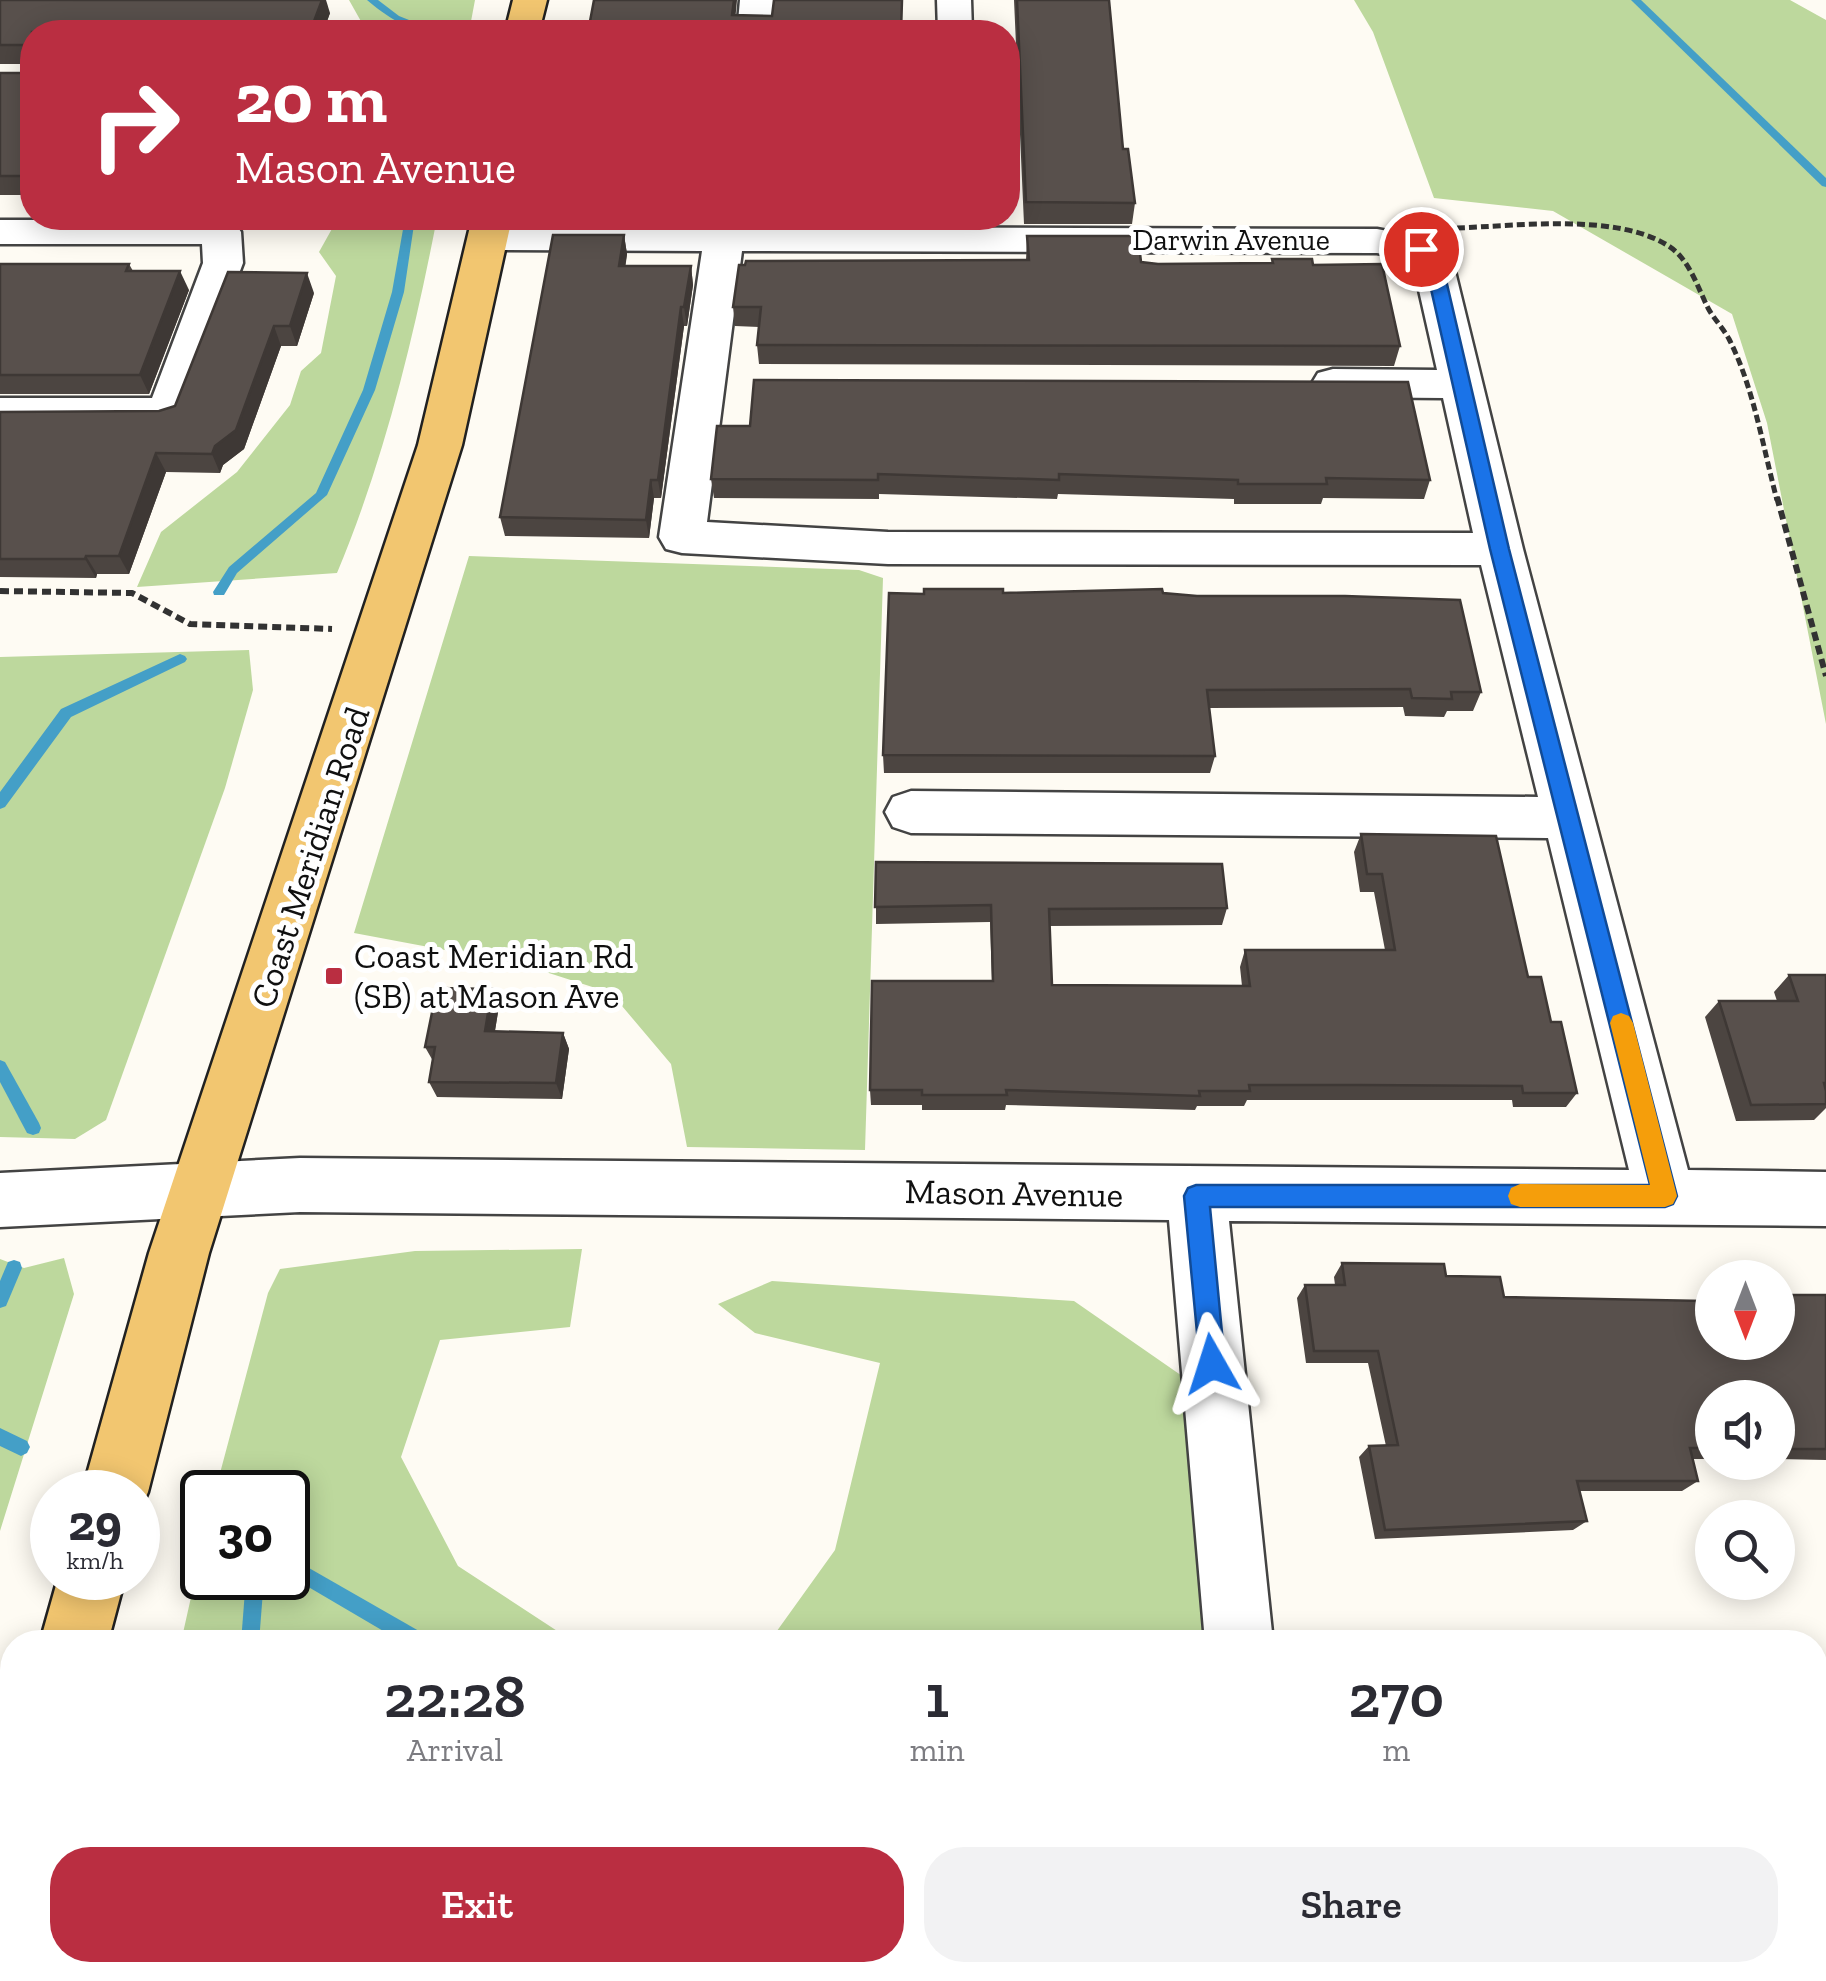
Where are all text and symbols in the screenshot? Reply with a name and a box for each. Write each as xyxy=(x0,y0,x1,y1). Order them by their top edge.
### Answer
text: 20 m xyxy=(235,56,387,140)
icon: right xyxy=(70,60,200,190)
text: Mason Avenue xyxy=(235,141,516,195)
pin xyxy=(1379,207,1464,292)
street label: Darwin Avenue xyxy=(1132,222,1330,258)
icon: arrive xyxy=(1394,222,1449,277)
street label: Coast Meridian Road xyxy=(242,701,378,1013)
place label: Coast Meridian Rd (SB) at Mason Ave xyxy=(354,935,633,1017)
marker: Coast Meridian Rd (SB) at Mason Ave xyxy=(323,965,345,987)
street label: Mason Avenue xyxy=(904,1170,1124,1216)
north arrow xyxy=(1695,1260,1795,1360)
map controls xyxy=(1695,1260,1795,1600)
position arrow xyxy=(1160,1312,1264,1416)
button: sound xyxy=(1695,1380,1795,1480)
speed limit sign: 30 xyxy=(180,1470,310,1600)
text: 29 xyxy=(68,1493,122,1553)
button: search xyxy=(1695,1500,1795,1600)
text: km/h xyxy=(66,1545,124,1575)
text: 22:28 xyxy=(384,1660,526,1732)
text: 1 xyxy=(925,1660,949,1732)
text: 270 xyxy=(1349,1660,1444,1732)
text: Arrival xyxy=(407,1731,503,1769)
text: min xyxy=(910,1731,965,1769)
text: m xyxy=(1383,1731,1410,1769)
button: Exit xyxy=(50,1847,904,1962)
button: Share xyxy=(924,1847,1778,1962)

